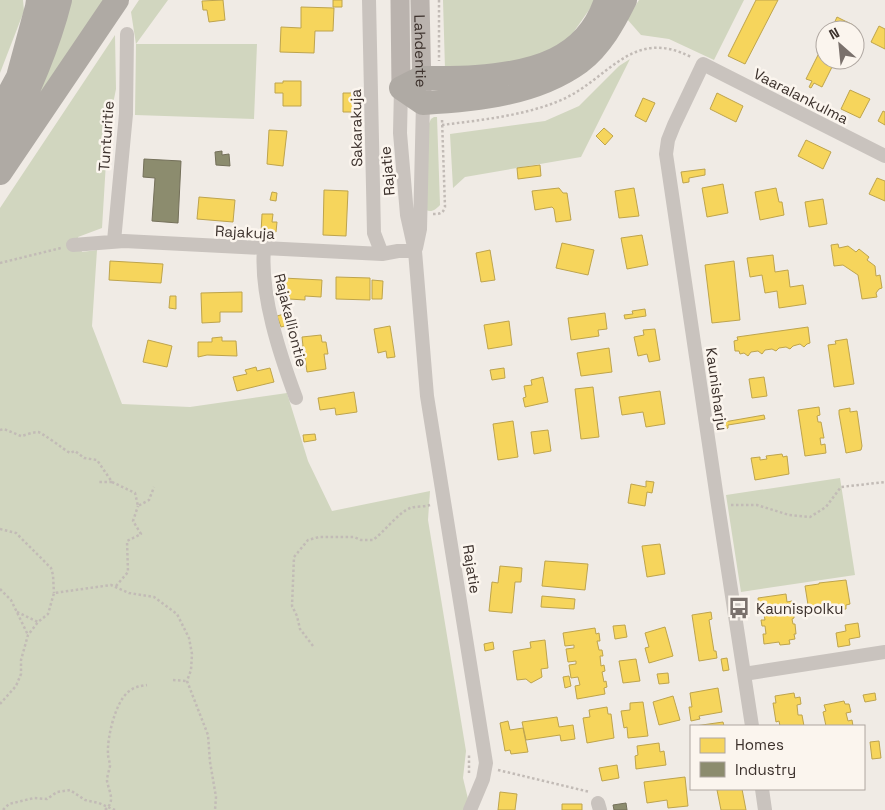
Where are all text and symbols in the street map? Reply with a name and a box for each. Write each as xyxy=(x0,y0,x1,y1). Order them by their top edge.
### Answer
street label: Lahdentie xyxy=(411,14,431,88)
north arrow xyxy=(815,20,865,70)
text: N xyxy=(826,23,842,44)
street label: Vaaralankulma xyxy=(750,64,852,128)
street label: Sakarakuja xyxy=(346,88,366,167)
street label: Tunturitie xyxy=(94,100,118,172)
street label: Rajatie xyxy=(375,145,399,196)
street label: Rajakuja xyxy=(215,221,276,243)
street label: Rajakalliontie xyxy=(270,271,312,369)
street label: Kaunisharju xyxy=(702,346,732,432)
street label: Rajatie xyxy=(459,543,485,595)
bus stop icon: Kaunispolku xyxy=(726,595,752,621)
place label: Kaunispolku xyxy=(756,599,843,618)
legend xyxy=(690,725,865,790)
text: Homes xyxy=(735,735,784,754)
text: Industry xyxy=(735,760,796,779)

